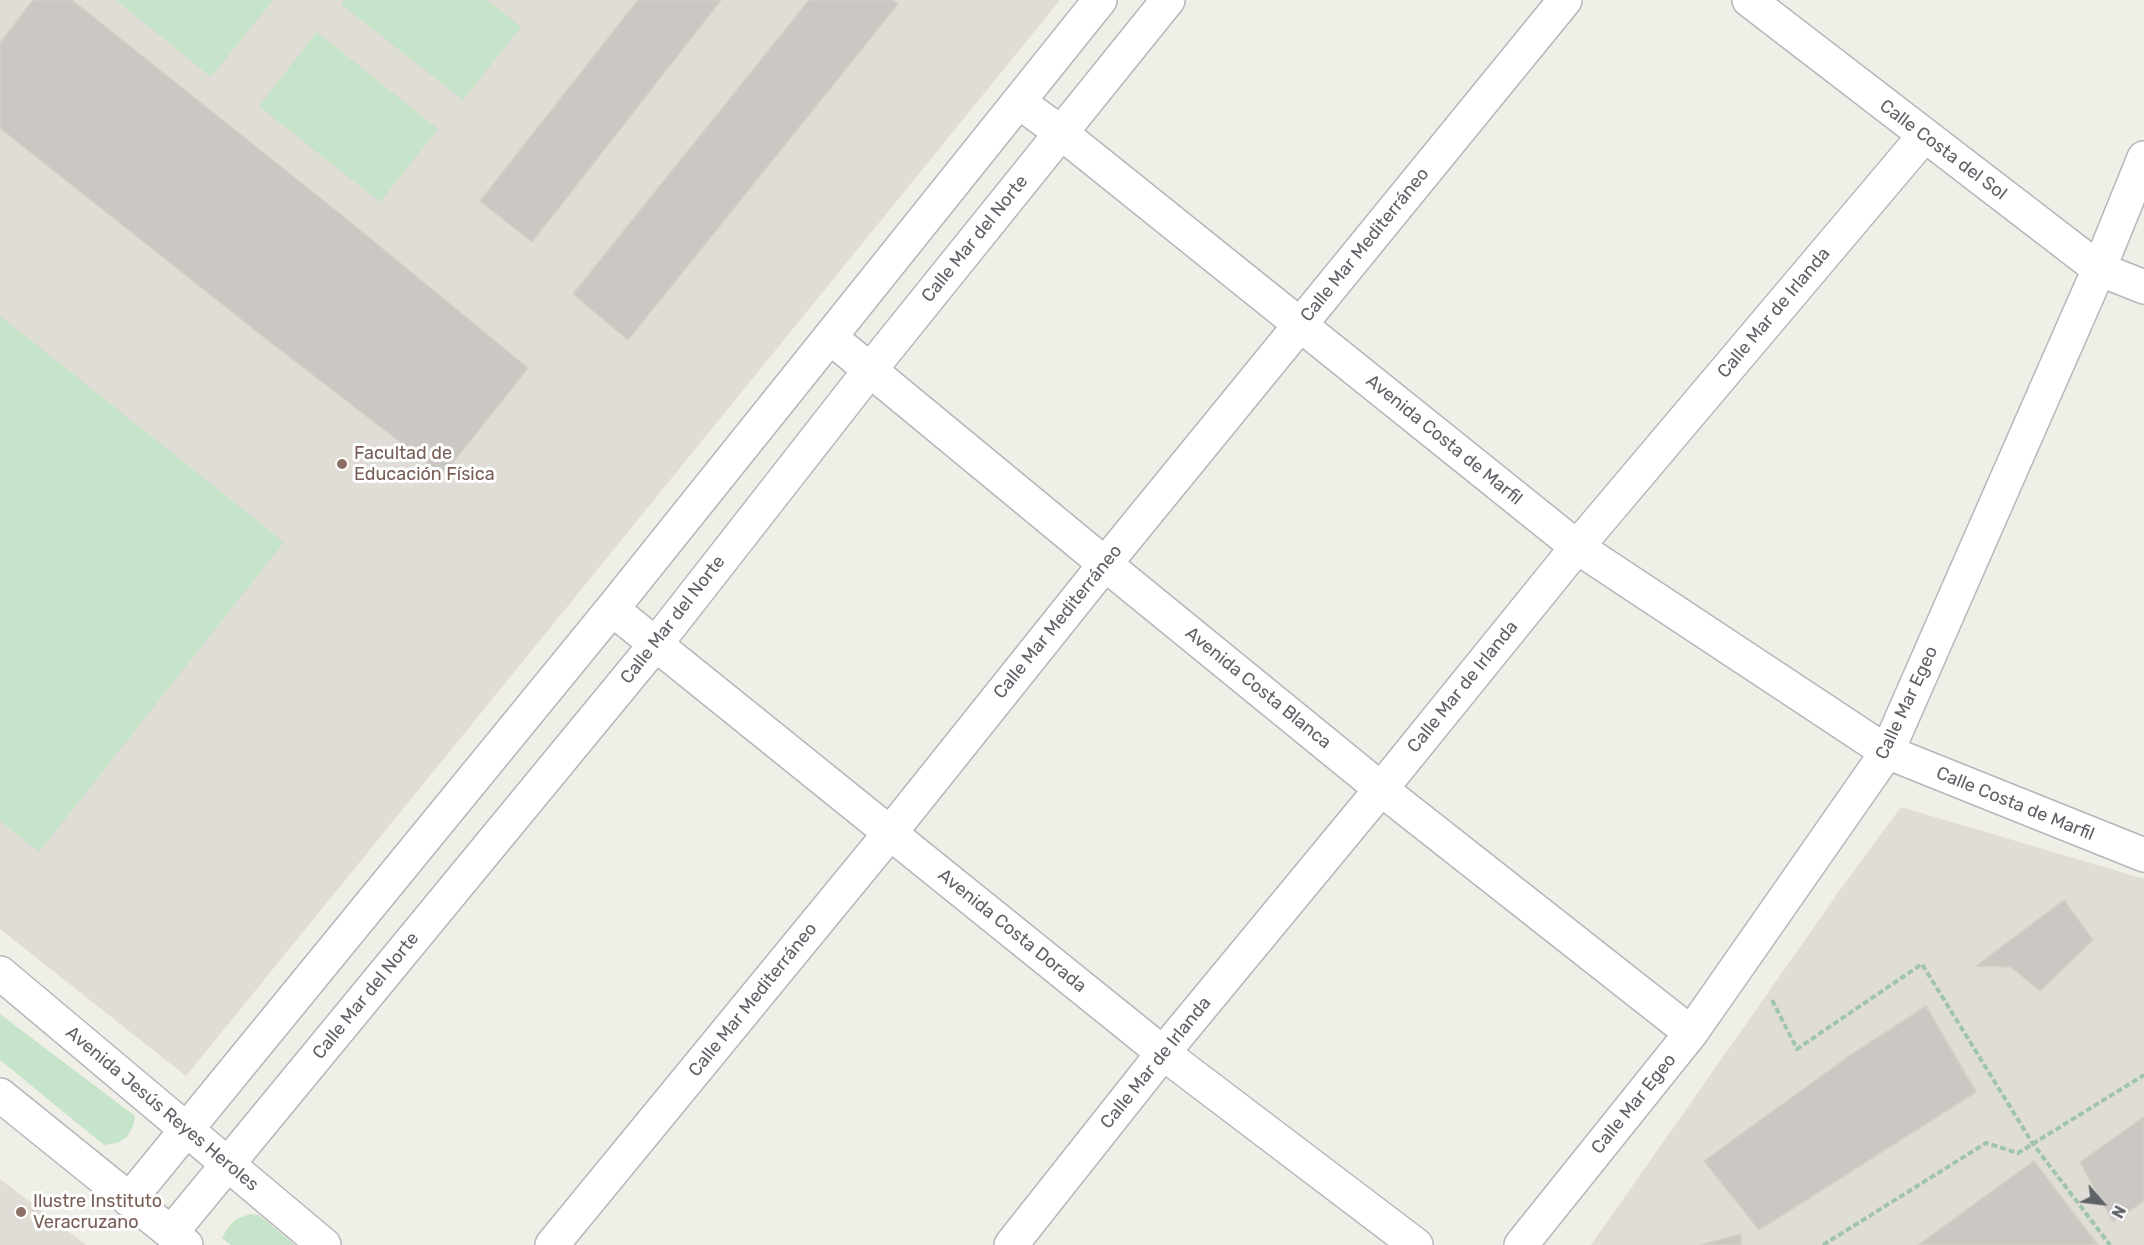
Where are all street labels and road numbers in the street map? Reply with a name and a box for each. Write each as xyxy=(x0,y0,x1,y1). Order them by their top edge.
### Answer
street label: Calle Costa del Sol xyxy=(1875,95,2011,205)
street label: Calle Mar Mediterráneo xyxy=(1296,164,1434,326)
street label: Calle Mar del Norte xyxy=(917,171,1033,307)
street label: Calle Mar de Irlanda xyxy=(1713,243,1835,383)
street label: Avenida Costa de Marfil xyxy=(1361,370,1527,510)
street label: Calle Mar Mediterráneo xyxy=(989,541,1127,703)
street label: Calle Mar del Norte xyxy=(616,551,730,689)
street label: Calle Mar de Irlanda xyxy=(1403,617,1523,757)
street label: Avenida Costa Blanca xyxy=(1181,622,1335,754)
street label: Calle Mar Egeo xyxy=(1871,643,1943,763)
street label: Calle Costa de Marfil xyxy=(1933,762,2097,846)
street label: Avenida Costa Dorada xyxy=(934,865,1090,997)
street label: Calle Mar Mediterráneo xyxy=(684,919,822,1081)
street label: Calle Mar del Norte xyxy=(308,928,424,1064)
street label: Calle Mar de Irlanda xyxy=(1096,993,1216,1133)
street label: Avenida Jesús Reyes Heroles xyxy=(61,1022,263,1196)
street label: Calle Mar Egeo xyxy=(1587,1050,1681,1158)

